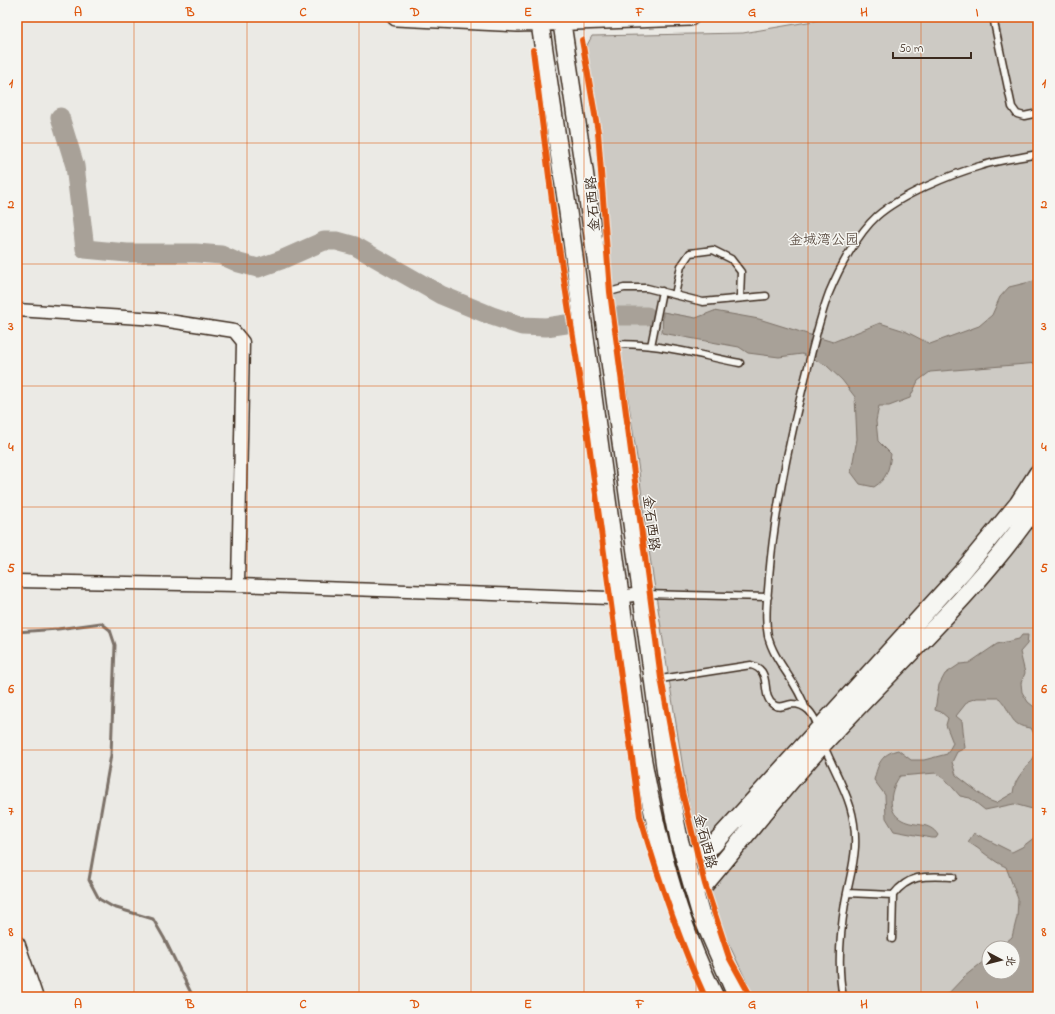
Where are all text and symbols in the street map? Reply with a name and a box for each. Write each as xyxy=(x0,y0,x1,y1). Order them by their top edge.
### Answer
text: A xyxy=(74,3,82,22)
text: B xyxy=(185,3,195,22)
text: C xyxy=(299,3,307,22)
text: D xyxy=(409,3,420,22)
text: E xyxy=(524,3,532,22)
text: F xyxy=(635,3,645,22)
text: G xyxy=(748,3,756,22)
text: H xyxy=(860,3,868,22)
text: I xyxy=(975,3,979,22)
scale bar xyxy=(893,34,971,60)
text: 50 m xyxy=(899,40,923,58)
text: 1 xyxy=(9,74,14,93)
text: 1 xyxy=(1042,74,1047,93)
street label: 金石西路 xyxy=(581,175,606,233)
text: 2 xyxy=(7,195,15,214)
text: 2 xyxy=(1040,195,1048,214)
park label: 金城湾公园 xyxy=(789,230,859,251)
text: 3 xyxy=(7,317,14,336)
text: 3 xyxy=(1040,317,1047,336)
text: 4 xyxy=(7,438,14,457)
text: 4 xyxy=(1040,438,1047,457)
street label: 金石西路 xyxy=(637,494,664,552)
text: 5 xyxy=(7,559,15,578)
text: 5 xyxy=(1040,559,1048,578)
text: 6 xyxy=(7,680,14,699)
text: 6 xyxy=(1040,680,1047,699)
text: 7 xyxy=(8,802,14,821)
text: 7 xyxy=(1041,802,1047,821)
street label: 金石西路 xyxy=(688,812,722,871)
text: 8 xyxy=(8,923,14,942)
text: 8 xyxy=(1041,923,1047,942)
north arrow xyxy=(981,940,1021,980)
text: 北 xyxy=(1001,955,1019,968)
text: A xyxy=(74,995,82,1014)
text: B xyxy=(185,995,195,1014)
text: C xyxy=(299,995,307,1014)
text: D xyxy=(409,995,420,1014)
text: E xyxy=(524,995,532,1014)
text: F xyxy=(635,995,645,1014)
text: G xyxy=(748,995,756,1014)
text: H xyxy=(860,995,868,1014)
text: I xyxy=(975,995,979,1014)

